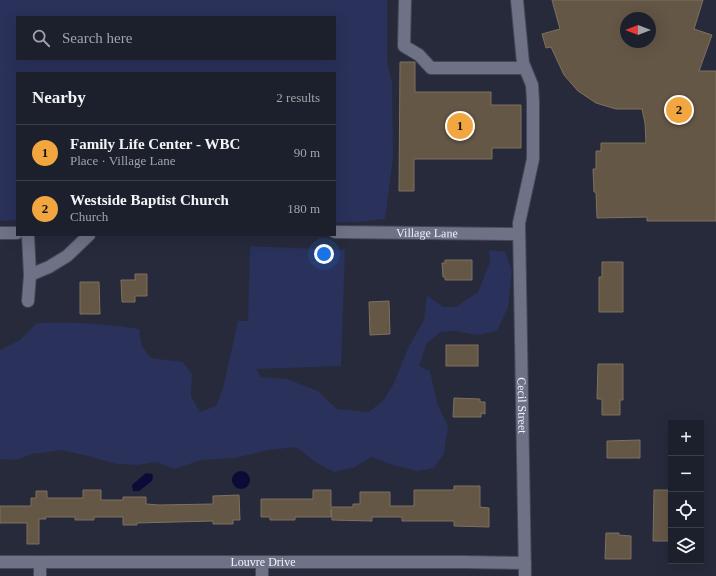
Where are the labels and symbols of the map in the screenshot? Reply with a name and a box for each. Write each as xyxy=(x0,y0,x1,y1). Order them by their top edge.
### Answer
north arrow xyxy=(620,12,656,48)
pin: 2 xyxy=(666,95,692,125)
pin: 1 xyxy=(447,111,473,141)
street label: Village Lane xyxy=(396,226,458,240)
your location xyxy=(314,244,334,264)
street label: Cecil Street xyxy=(515,377,530,434)
street label: Louvre Drive xyxy=(230,555,296,569)

